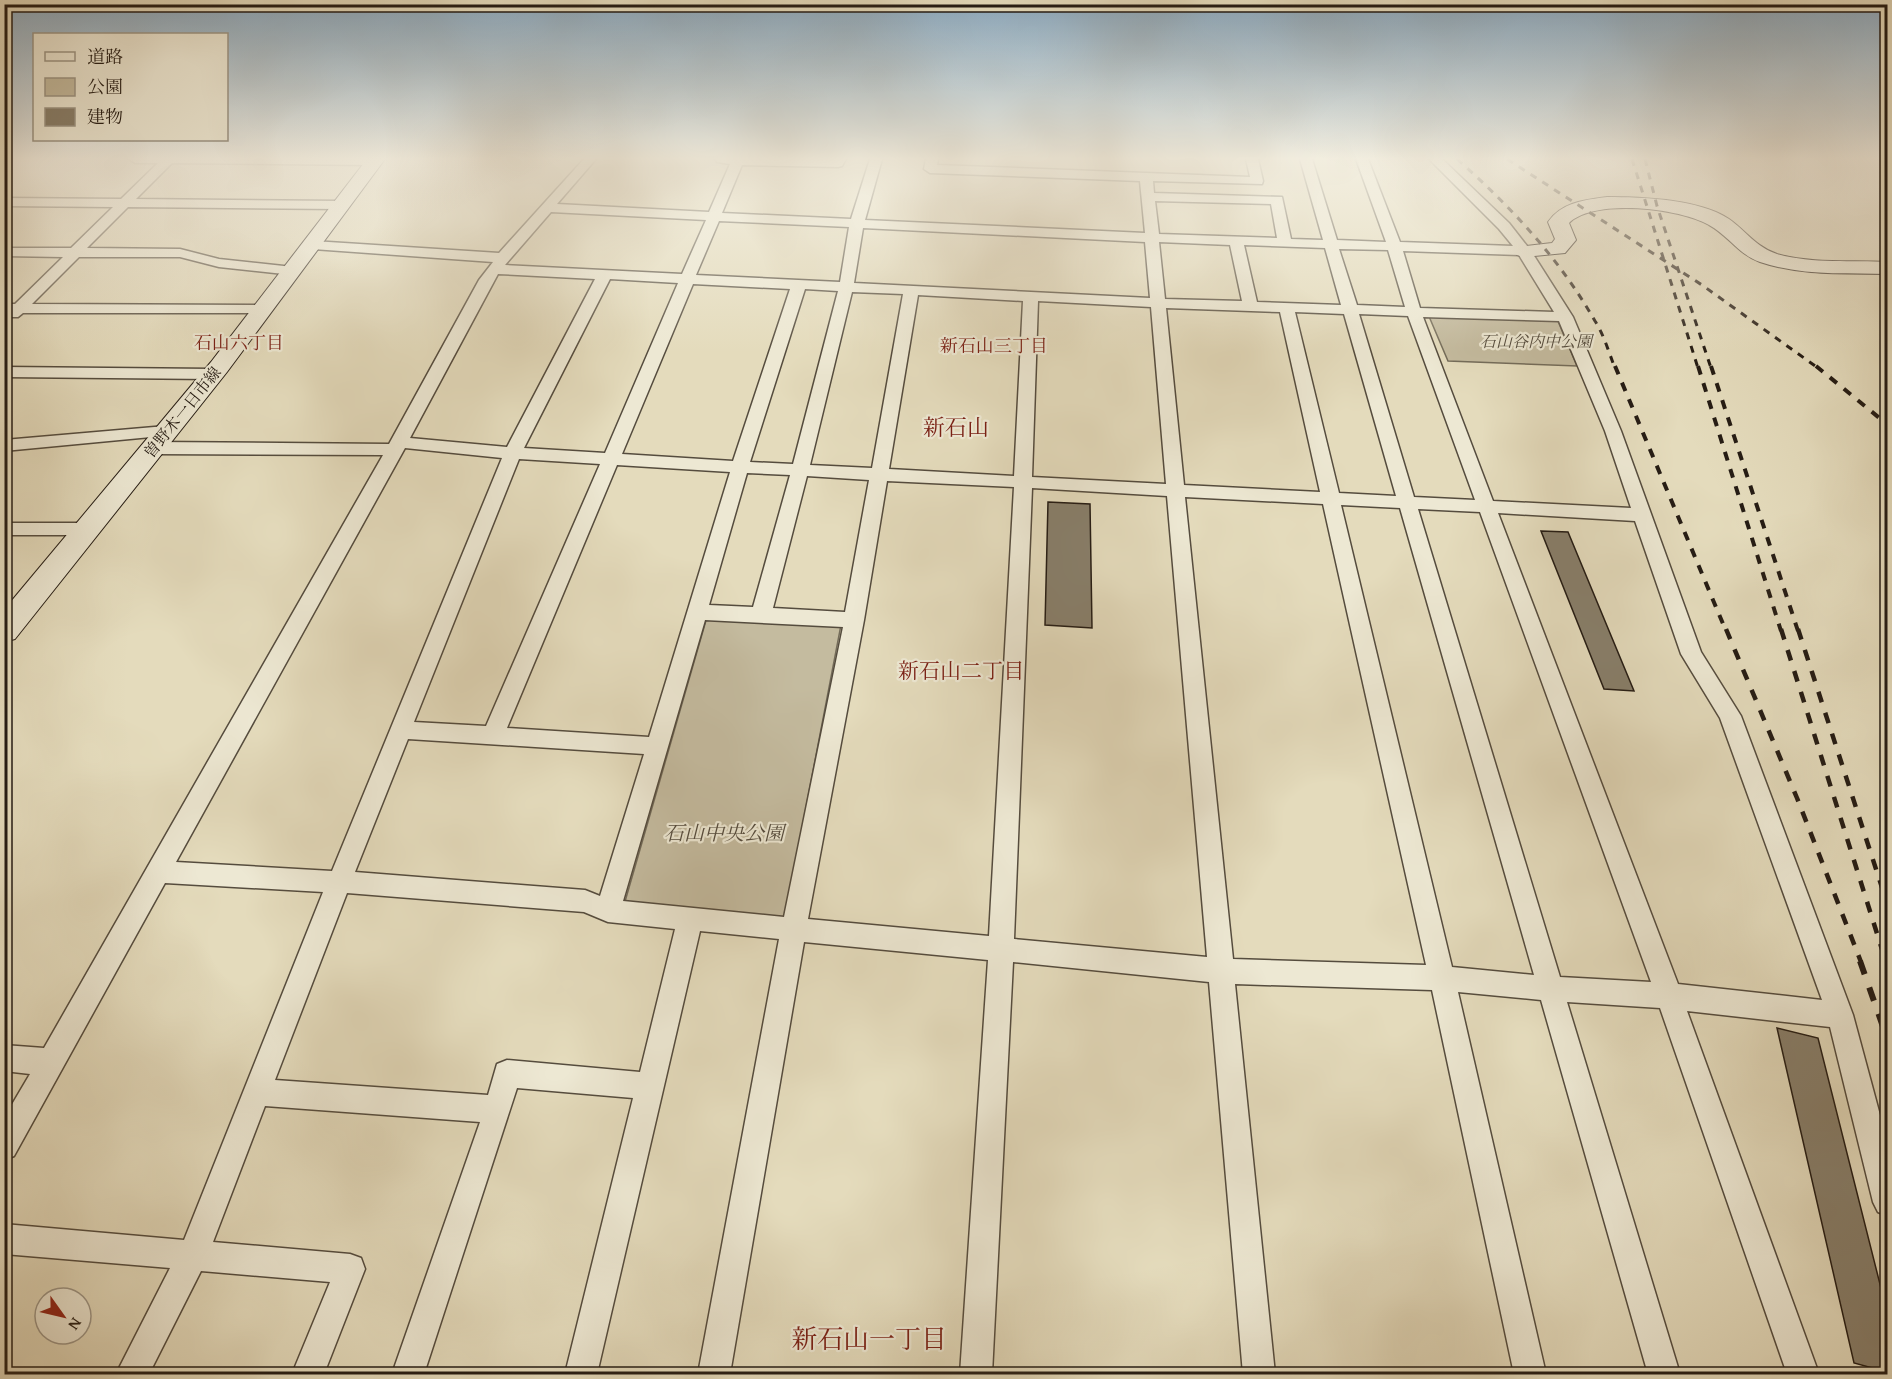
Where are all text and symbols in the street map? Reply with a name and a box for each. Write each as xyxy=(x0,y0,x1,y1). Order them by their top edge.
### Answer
legend xyxy=(33,33,228,141)
text: 道路 xyxy=(87,43,123,70)
text: 公園 xyxy=(87,73,123,100)
text: 建物 xyxy=(87,103,123,130)
district label: 石山六丁目 xyxy=(194,329,284,356)
park label: 石山谷内中公園 xyxy=(1480,329,1595,353)
district label: 新石山三丁目 xyxy=(940,332,1048,359)
street label: 曽野木一日市線 xyxy=(137,361,227,463)
district label: 新石山 xyxy=(923,411,989,443)
district label: 新石山二丁目 xyxy=(898,655,1024,686)
park label: 石山中央公園 xyxy=(664,818,787,847)
north arrow xyxy=(33,1286,93,1346)
text: N xyxy=(62,1313,88,1336)
district label: 新石山一丁目 xyxy=(791,1319,947,1358)

